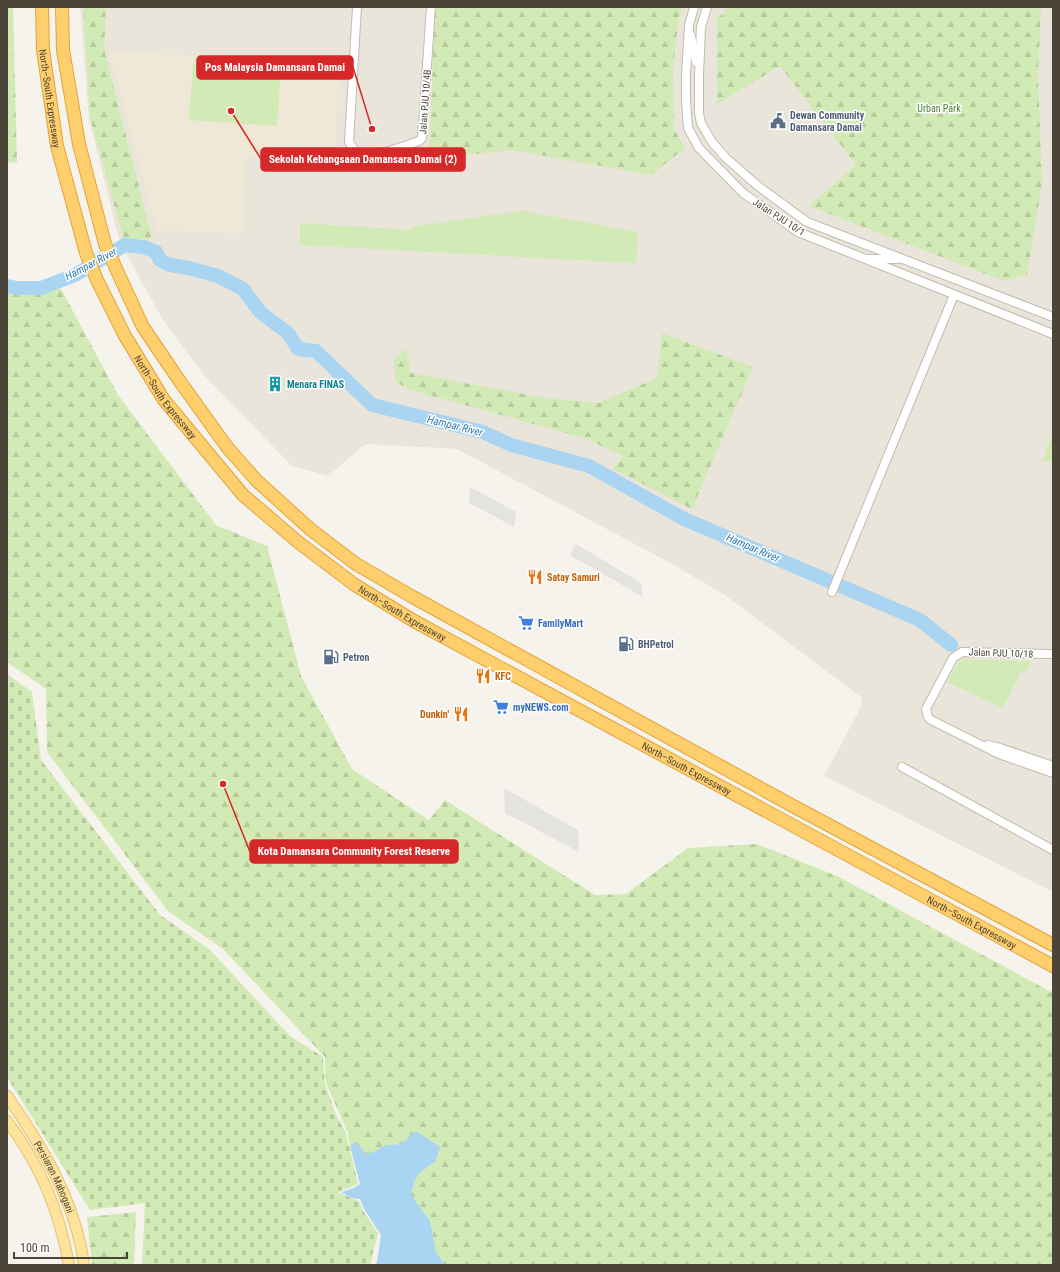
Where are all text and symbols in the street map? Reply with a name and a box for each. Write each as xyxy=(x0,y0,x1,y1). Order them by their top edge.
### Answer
street label: North–South Expressway xyxy=(37,48,63,149)
callout: Pos Malaysia Damansara Damai xyxy=(197,56,353,79)
text: Pos Malaysia Damansara Damai xyxy=(205,61,345,74)
street label: Jalan PJU 10/4B xyxy=(417,69,433,135)
park label: Urban Park xyxy=(917,103,961,114)
place label: Dewan Community Damansara Damai xyxy=(790,110,865,133)
public building icon: Dewan Community Damansara Damai xyxy=(769,112,787,130)
callout: Sekolah Kebangsaan Damansara Damai (2) xyxy=(261,148,465,171)
text: Sekolah Kebangsaan Damansara Damai (2) xyxy=(269,153,457,166)
street label: Jalan PJU 10/1 xyxy=(751,196,807,238)
water label: Hampar River xyxy=(63,245,120,283)
street label: North–South Expressway xyxy=(133,353,199,441)
building icon: Menara FINAS xyxy=(266,375,284,393)
place label: Menara FINAS xyxy=(287,379,345,390)
water label: Hampar River xyxy=(426,413,485,439)
water label: Hampar River xyxy=(724,531,782,565)
restaurant icon: Satay Samuri xyxy=(526,568,544,586)
place label: Satay Samuri xyxy=(547,572,600,583)
street label: North–South Expressway xyxy=(357,583,448,643)
supermarket icon: FamilyMart xyxy=(517,614,535,632)
place label: FamilyMart xyxy=(538,618,583,629)
fuel station icon: BHPetrol xyxy=(617,635,635,653)
place label: BHPetrol xyxy=(638,639,674,650)
street label: Jalan PJU 10/18 xyxy=(969,646,1034,660)
fuel station icon: Petron xyxy=(322,648,340,666)
place label: Petron xyxy=(343,652,370,663)
restaurant icon: KFC xyxy=(474,667,492,685)
place label: KFC xyxy=(495,671,511,682)
supermarket icon: myNEWS.com xyxy=(492,698,510,716)
place label: myNEWS.com xyxy=(513,702,569,713)
restaurant icon: Dunkin' xyxy=(452,705,470,723)
place label: Dunkin' xyxy=(420,709,449,720)
street label: North–South Expressway xyxy=(640,740,733,797)
callout: Kota Damansara Community Forest Reserve xyxy=(250,840,458,863)
text: Kota Damansara Community Forest Reserve xyxy=(258,845,450,858)
street label: North–South Expressway xyxy=(925,894,1018,951)
street label: Persiaran Mahogani xyxy=(32,1139,76,1214)
scale bar xyxy=(14,1234,127,1260)
text: 100 m xyxy=(20,1241,50,1255)

